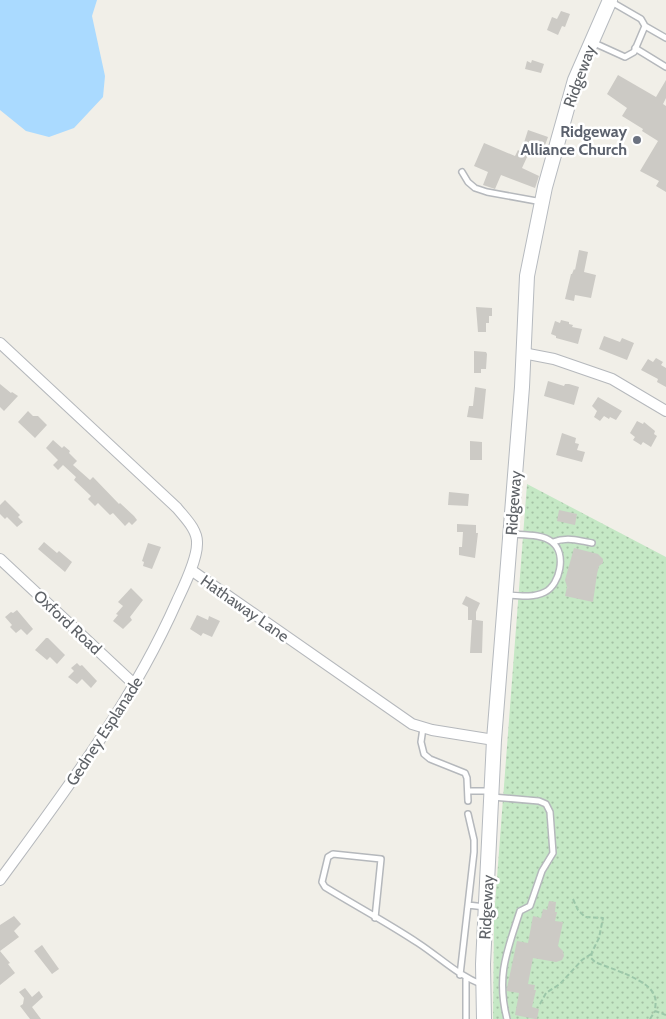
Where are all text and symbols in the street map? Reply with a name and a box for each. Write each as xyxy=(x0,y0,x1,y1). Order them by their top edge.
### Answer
street label: Ridgeway xyxy=(559,42,600,110)
place label: Ridgeway Alliance Church xyxy=(520,122,627,159)
marker: Ridgeway Alliance Church xyxy=(631,134,643,146)
street label: Ridgeway xyxy=(502,470,525,536)
street label: Hathaway Lane xyxy=(197,571,293,646)
street label: Oxford Road xyxy=(30,586,105,659)
street label: Gedney Esplanade xyxy=(62,673,147,789)
street label: Ridgeway xyxy=(475,874,498,940)

